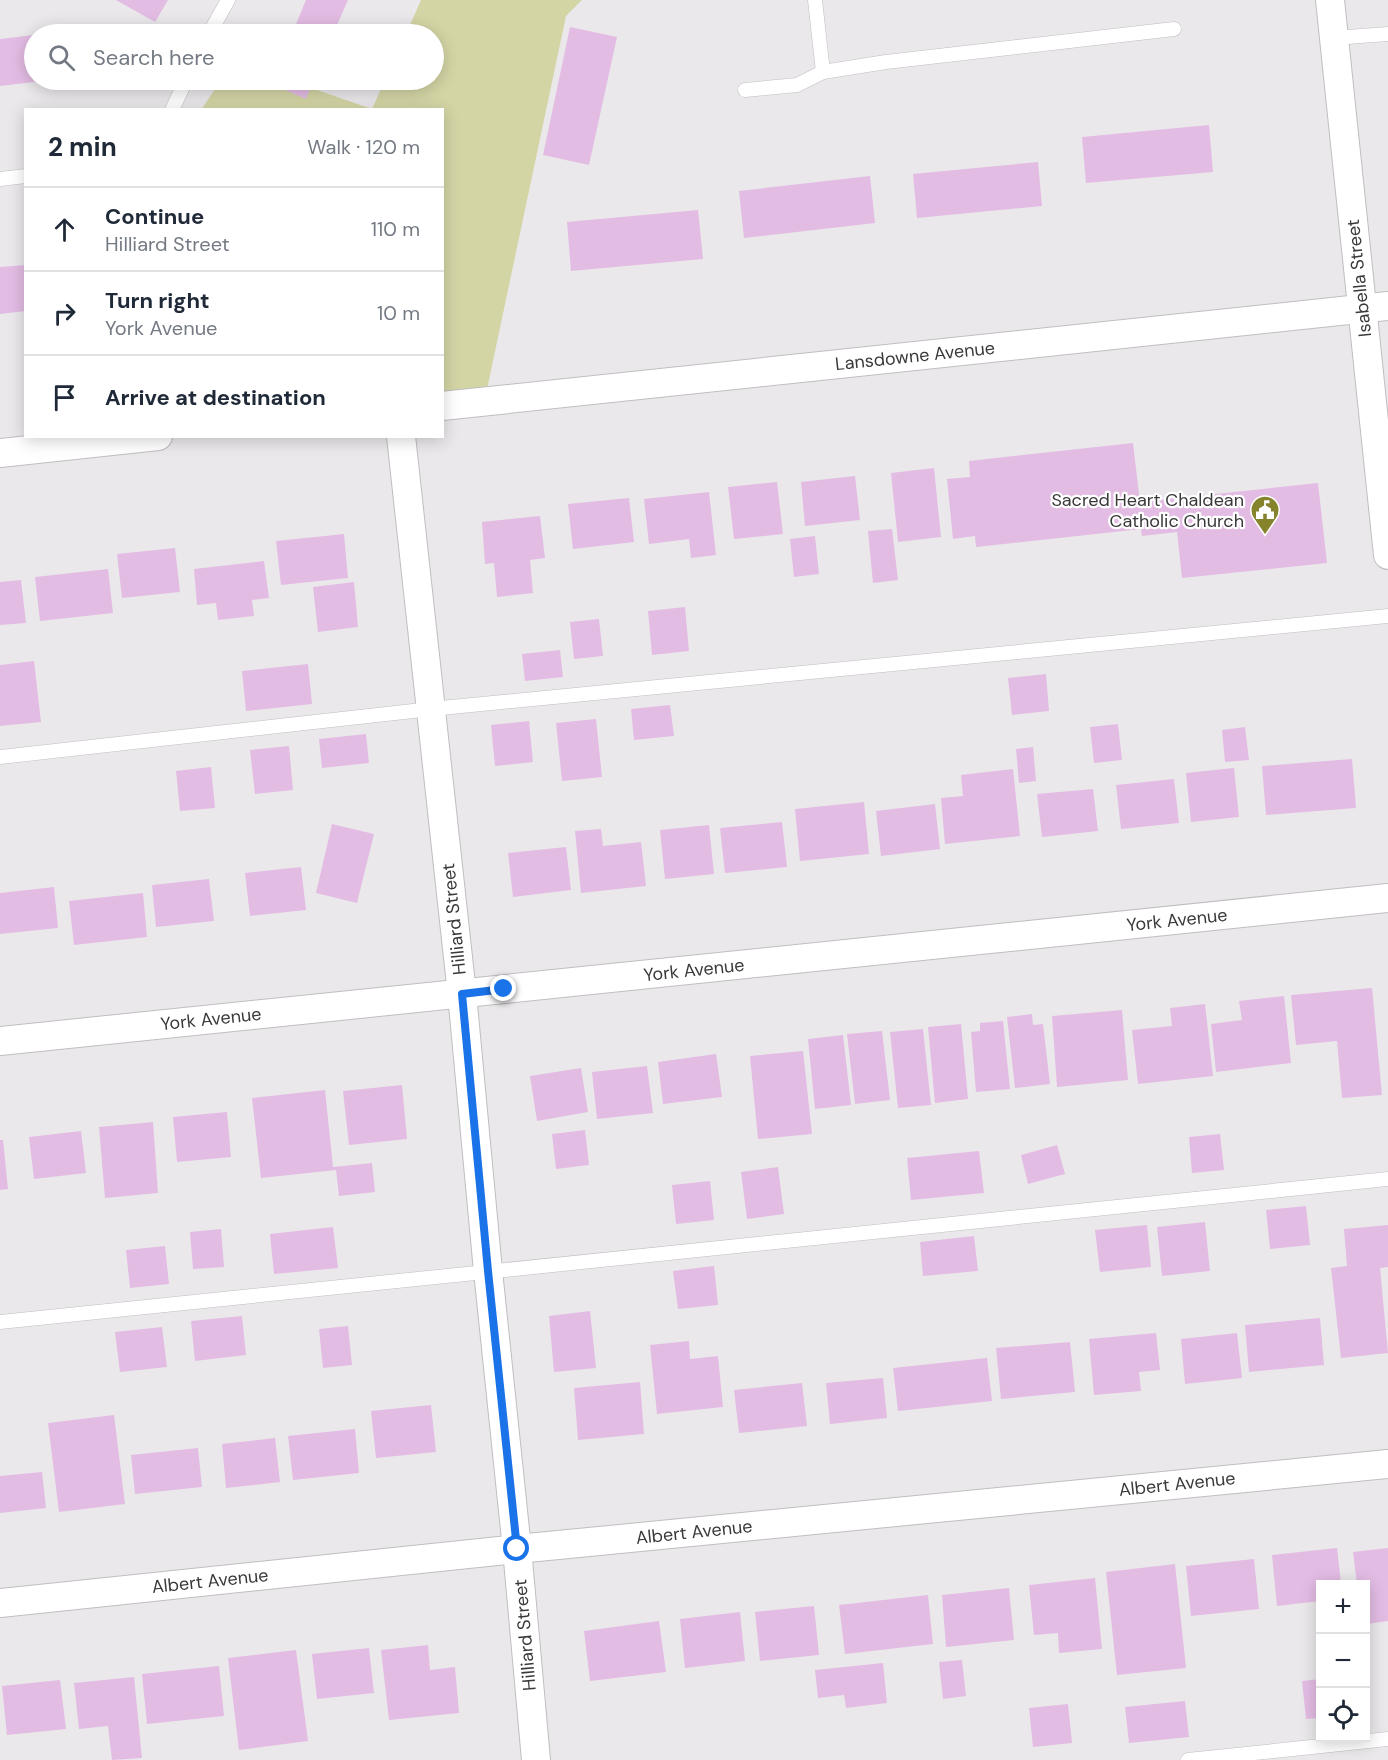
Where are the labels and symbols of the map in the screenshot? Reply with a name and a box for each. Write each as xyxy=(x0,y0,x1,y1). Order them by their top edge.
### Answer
street label: Isabella Street xyxy=(1341,218,1377,338)
street label: Lansdowne Avenue xyxy=(834,336,996,376)
place label: Sacred Heart Chaldean Catholic Church xyxy=(1051,488,1244,533)
public building icon: Sacred Heart Chaldean Catholic Church xyxy=(1249,494,1281,536)
street label: Hilliard Street xyxy=(436,862,472,976)
street label: York Avenue xyxy=(1125,903,1229,937)
street label: York Avenue xyxy=(642,953,746,987)
route end xyxy=(490,975,516,1001)
street label: York Avenue xyxy=(159,1002,263,1036)
street label: Albert Avenue xyxy=(1117,1466,1237,1502)
street label: Albert Avenue xyxy=(634,1514,754,1550)
route start xyxy=(503,1535,529,1561)
street label: Albert Avenue xyxy=(150,1563,270,1599)
street label: Hilliard Street xyxy=(508,1578,542,1692)

